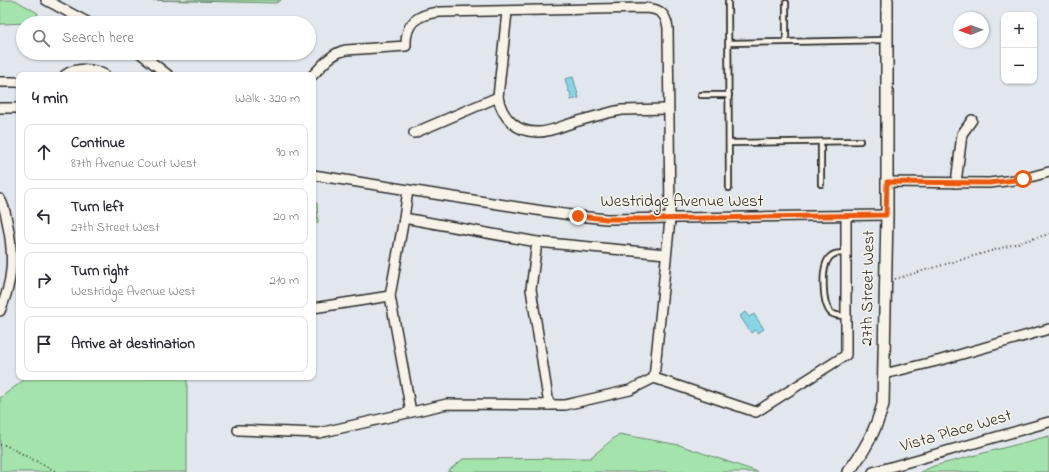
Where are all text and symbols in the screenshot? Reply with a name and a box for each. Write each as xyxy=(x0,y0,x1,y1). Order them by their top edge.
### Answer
north arrow xyxy=(953,12,989,48)
map controls xyxy=(1001,12,1037,84)
button: + xyxy=(1001,12,1037,48)
search box xyxy=(16,16,316,60)
icon: search xyxy=(30,27,52,49)
text: Search here xyxy=(62,27,134,49)
button: − xyxy=(1001,48,1037,84)
text: 4 min xyxy=(32,86,68,111)
text: Walk · 320 m xyxy=(235,89,300,108)
text: Continue xyxy=(71,132,125,154)
icon: ahead xyxy=(33,141,55,163)
text: 90 m xyxy=(276,143,299,162)
text: 87th Avenue Court West xyxy=(71,154,197,173)
route start xyxy=(1014,170,1032,188)
street label: Westridge Avenue West xyxy=(601,189,764,216)
text: Turn left xyxy=(71,196,124,218)
icon: left xyxy=(33,205,55,227)
text: 20 m xyxy=(274,207,299,226)
route end xyxy=(569,207,587,225)
text: 27th Street West xyxy=(71,218,160,237)
street label: 27th Street West xyxy=(854,230,882,346)
text: Turn right xyxy=(71,260,129,282)
icon: right xyxy=(33,269,55,291)
text: 210 m xyxy=(269,271,299,290)
text: Westridge Avenue West xyxy=(71,282,196,301)
icon: arrive xyxy=(33,333,55,355)
text: Arrive at destination xyxy=(71,333,195,355)
street label: Vista Place West xyxy=(896,403,1015,459)

